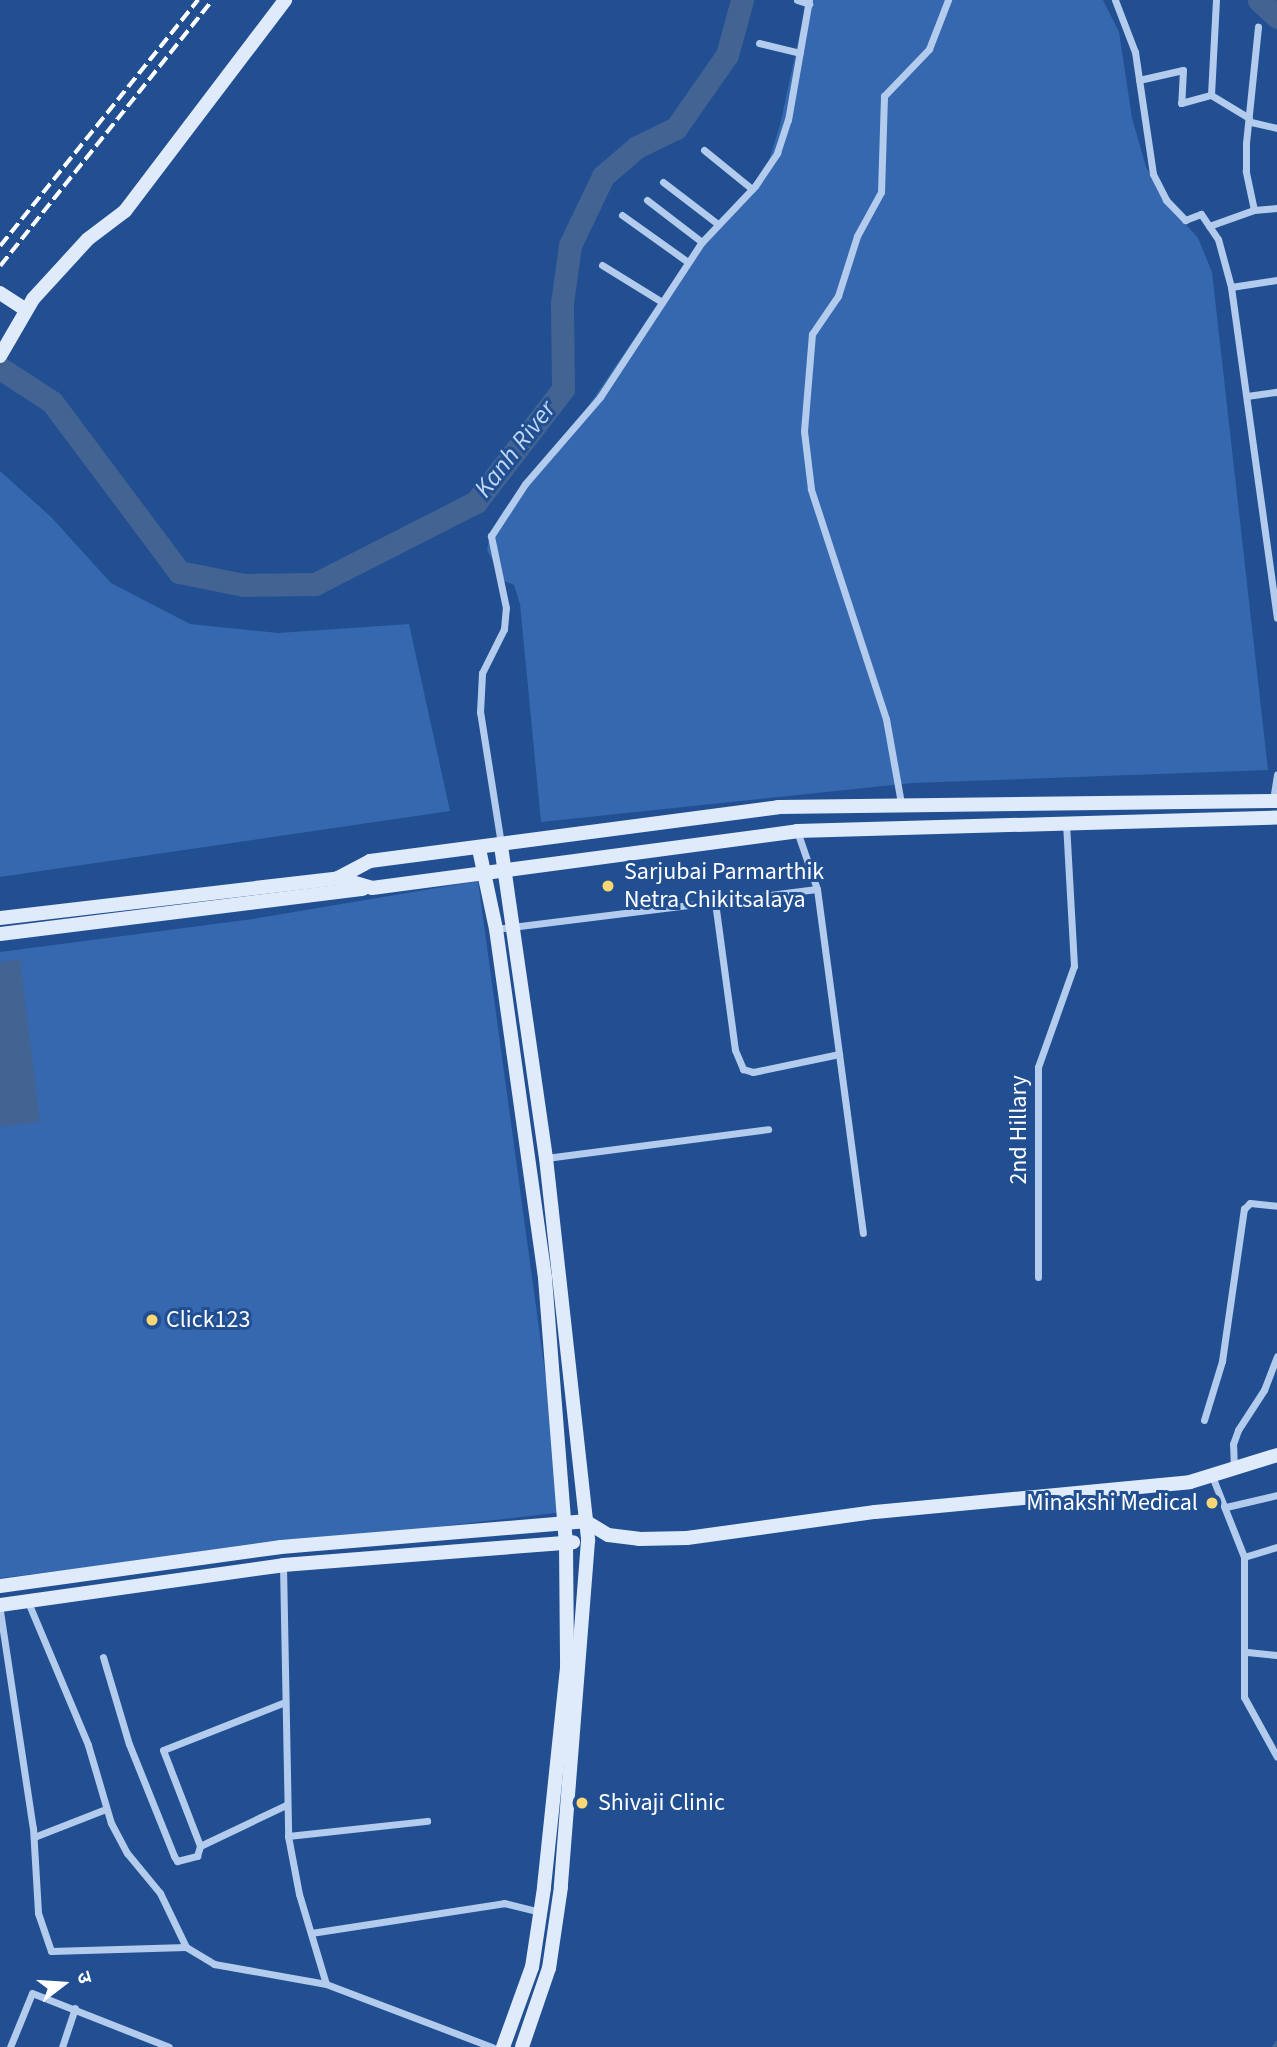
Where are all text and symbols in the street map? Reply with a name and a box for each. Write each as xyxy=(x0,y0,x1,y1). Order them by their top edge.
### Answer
water label: Kanh River xyxy=(468,394,562,504)
place label: Sarjubai Parmarthik Netra Chikitsalaya xyxy=(624,858,824,914)
marker: Sarjubai Parmarthik Netra Chikitsalaya xyxy=(598,876,618,896)
street label: 2nd Hillary xyxy=(1005,1075,1033,1185)
place label: Click123 xyxy=(166,1306,250,1334)
marker: Click123 xyxy=(144,1312,160,1328)
place label: Minakshi Medical xyxy=(1026,1489,1198,1517)
marker: Minakshi Medical xyxy=(1204,1495,1220,1511)
place label: Shivaji Clinic xyxy=(598,1789,725,1817)
marker: Shivaji Clinic xyxy=(572,1793,592,1813)
north arrow xyxy=(28,1949,98,2019)
text: उ xyxy=(69,1968,98,1987)

